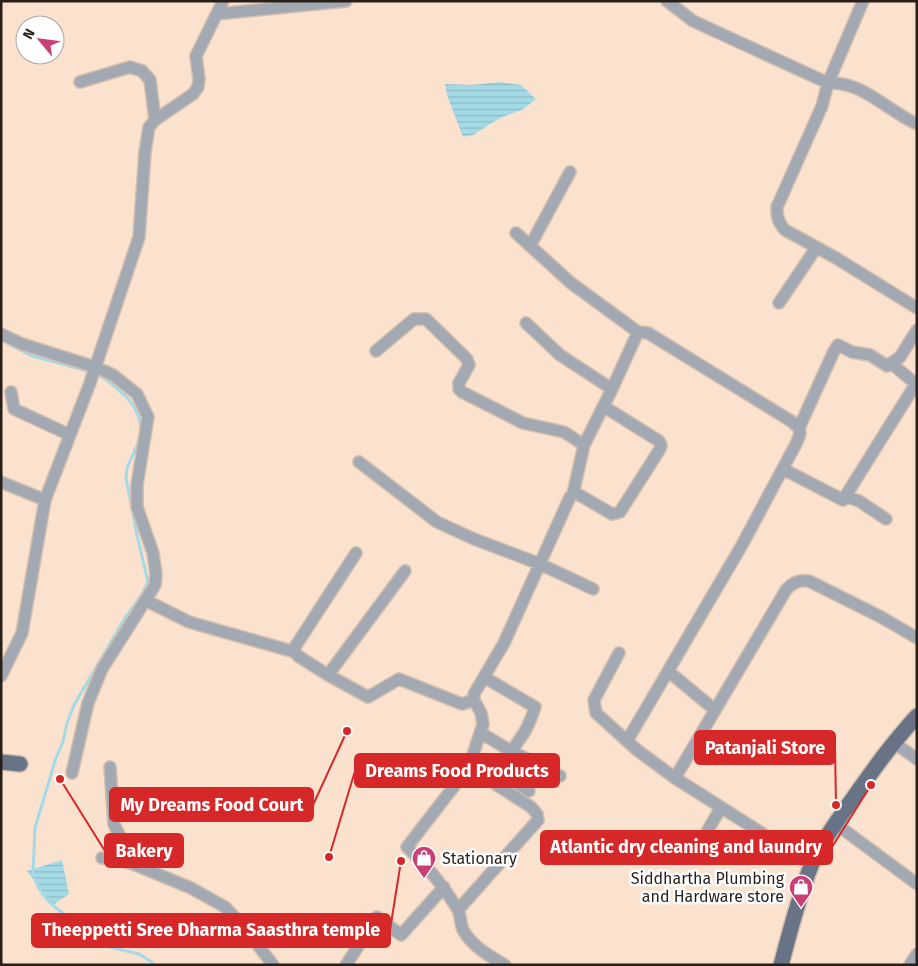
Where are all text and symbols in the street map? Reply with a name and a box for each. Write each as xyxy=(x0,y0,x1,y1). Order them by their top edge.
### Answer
north arrow xyxy=(15,15,65,65)
text: N xyxy=(19,26,39,42)
callout: Patanjali Store xyxy=(695,731,835,764)
text: Patanjali Store xyxy=(705,737,825,759)
callout: Dreams Food Products xyxy=(355,754,559,787)
text: Dreams Food Products xyxy=(365,760,549,782)
callout: My Dreams Food Court xyxy=(110,788,313,821)
text: My Dreams Food Court xyxy=(120,794,305,816)
callout: Atlantic dry cleaning and laundry xyxy=(541,831,832,864)
callout: Bakery xyxy=(105,834,183,867)
text: Atlantic dry cleaning and laundry xyxy=(549,836,822,858)
text: Bakery xyxy=(115,840,173,862)
shop icon: Stationary xyxy=(411,845,437,879)
place label: Stationary xyxy=(442,849,517,868)
place label: Siddhartha Plumbing and Hardware store xyxy=(631,869,785,906)
shop icon: Siddhartha Plumbing and Hardware store xyxy=(788,874,814,908)
callout: Theeppetti Sree Dharma Saasthra temple xyxy=(32,914,390,947)
text: Theeppetti Sree Dharma Saasthra temple xyxy=(42,919,380,941)

